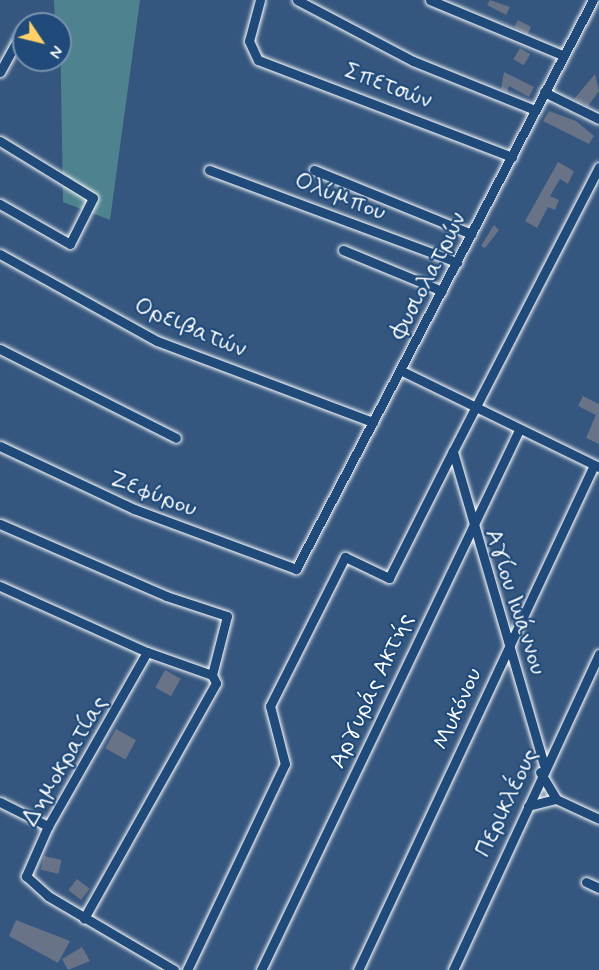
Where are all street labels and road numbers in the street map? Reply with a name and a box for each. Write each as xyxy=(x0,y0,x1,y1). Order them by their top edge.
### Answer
street label: Σπετσών xyxy=(340,56,436,116)
street label: Ολύμπου xyxy=(290,166,390,228)
street label: Φυσιολατρών xyxy=(385,208,473,344)
street label: Ορειβατών xyxy=(130,292,250,364)
street label: Ζεφύρου xyxy=(105,464,201,524)
street label: Αγίου Ιωάννου xyxy=(478,525,552,679)
street label: Αργυράς Ακτής xyxy=(323,609,421,773)
street label: Μυκόνου xyxy=(427,663,489,755)
street label: Δημοκρατίας xyxy=(16,691,114,831)
street label: Περικλέους xyxy=(469,744,545,862)

